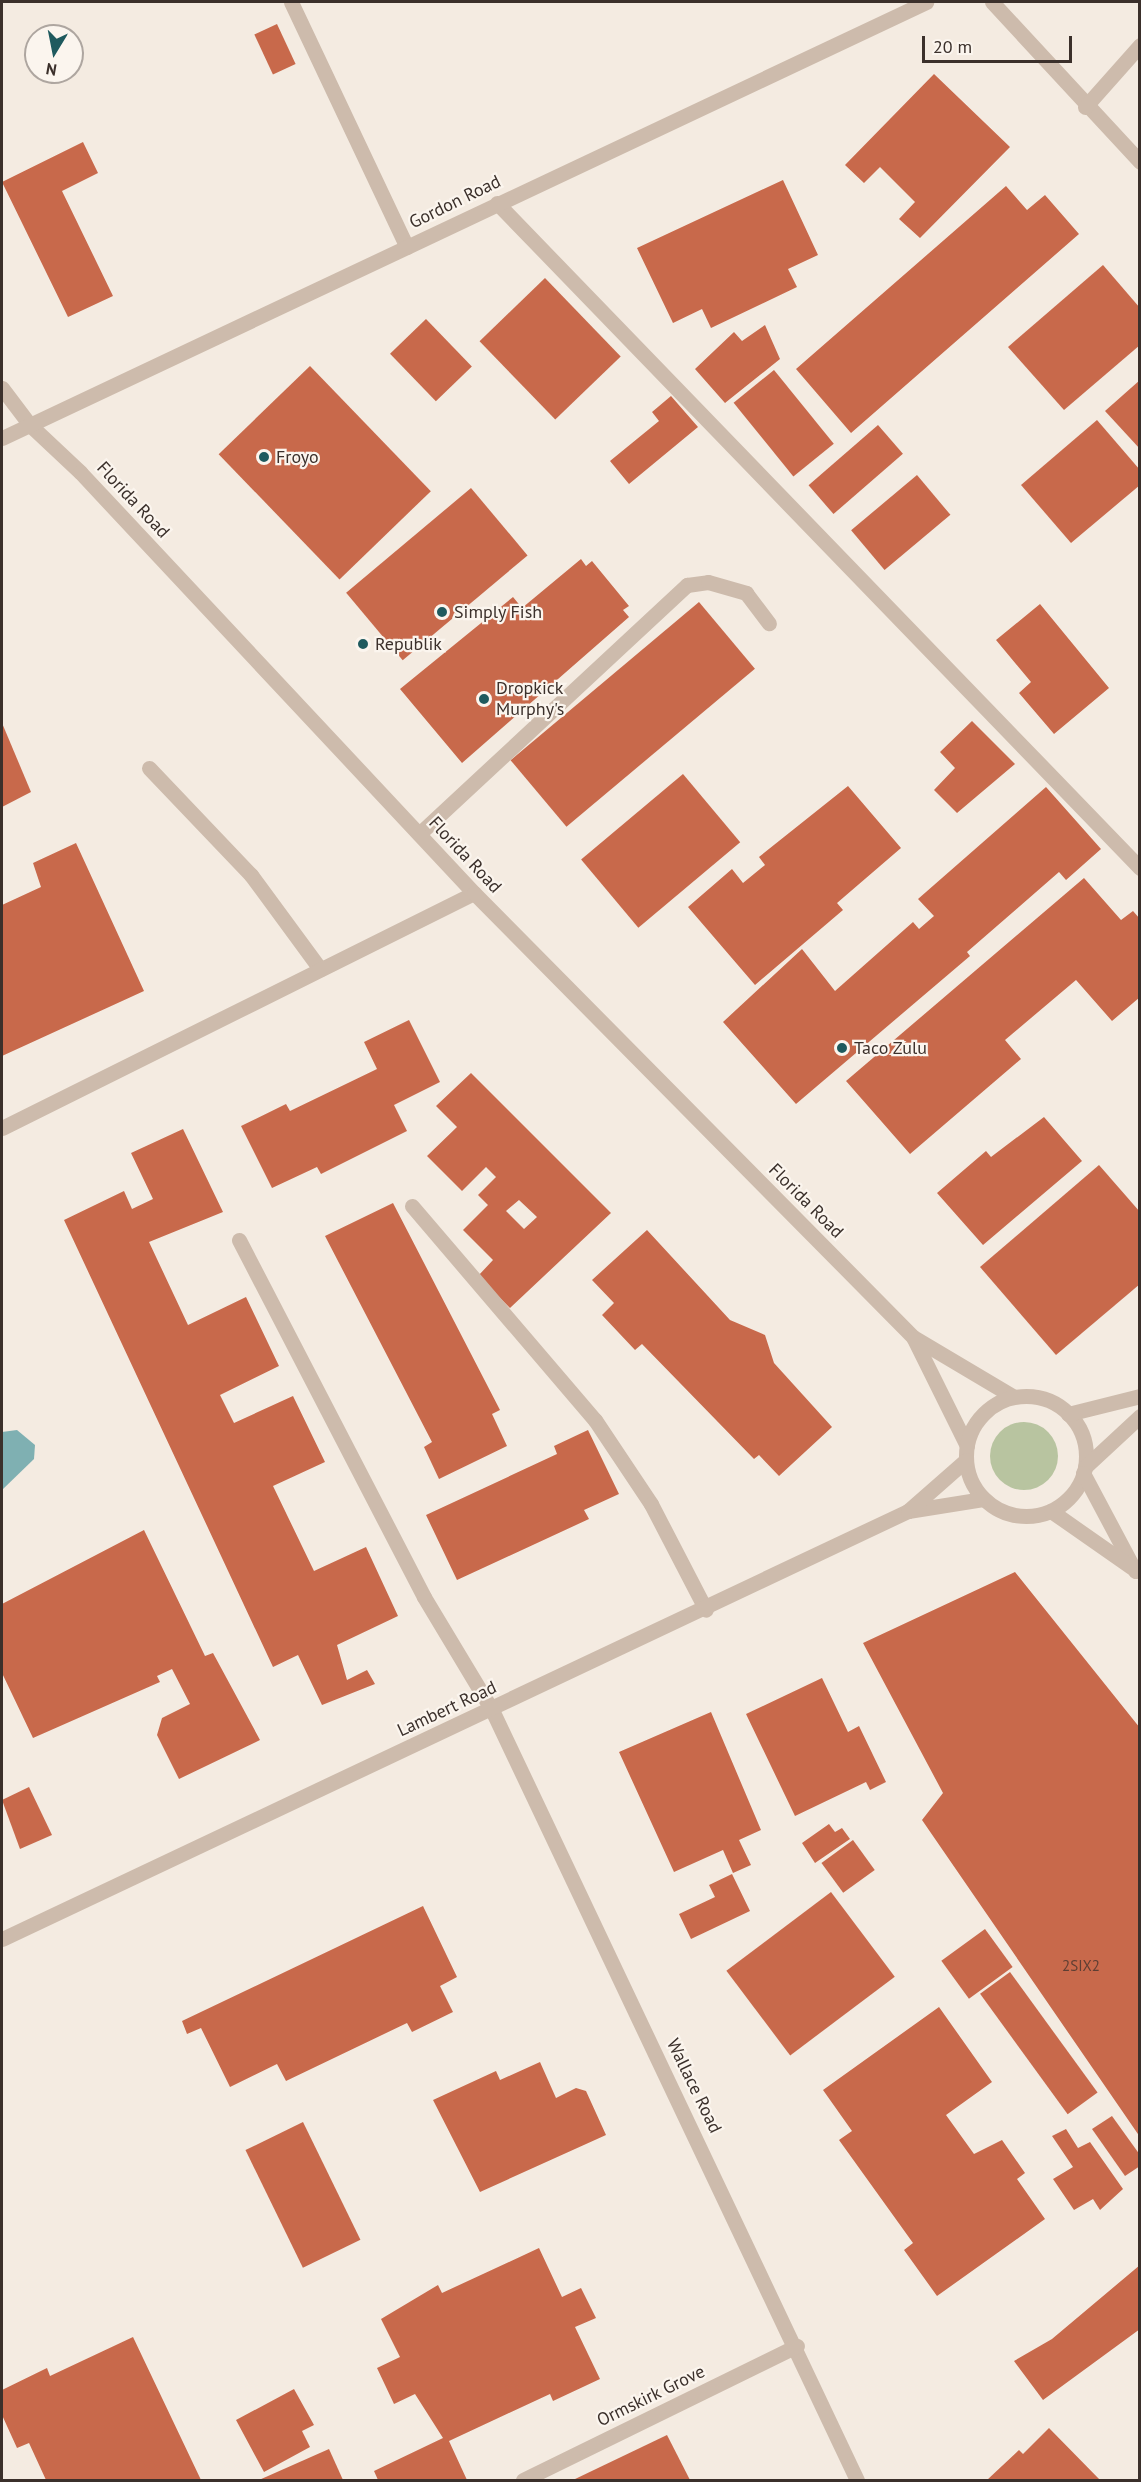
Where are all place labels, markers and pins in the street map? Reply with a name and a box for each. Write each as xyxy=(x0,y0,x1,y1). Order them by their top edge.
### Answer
place label: Froyo xyxy=(276,446,319,468)
marker: Froyo xyxy=(257,450,271,464)
place label: Simply Fish xyxy=(454,601,543,623)
marker: Simply Fish xyxy=(435,605,449,619)
place label: Republik xyxy=(375,633,442,655)
marker: Republik xyxy=(356,637,370,651)
place label: Dropkick Murphy's xyxy=(496,678,564,720)
marker: Dropkick Murphy's xyxy=(477,692,491,706)
place label: Taco Zulu xyxy=(854,1037,927,1059)
marker: Taco Zulu xyxy=(835,1041,849,1055)

